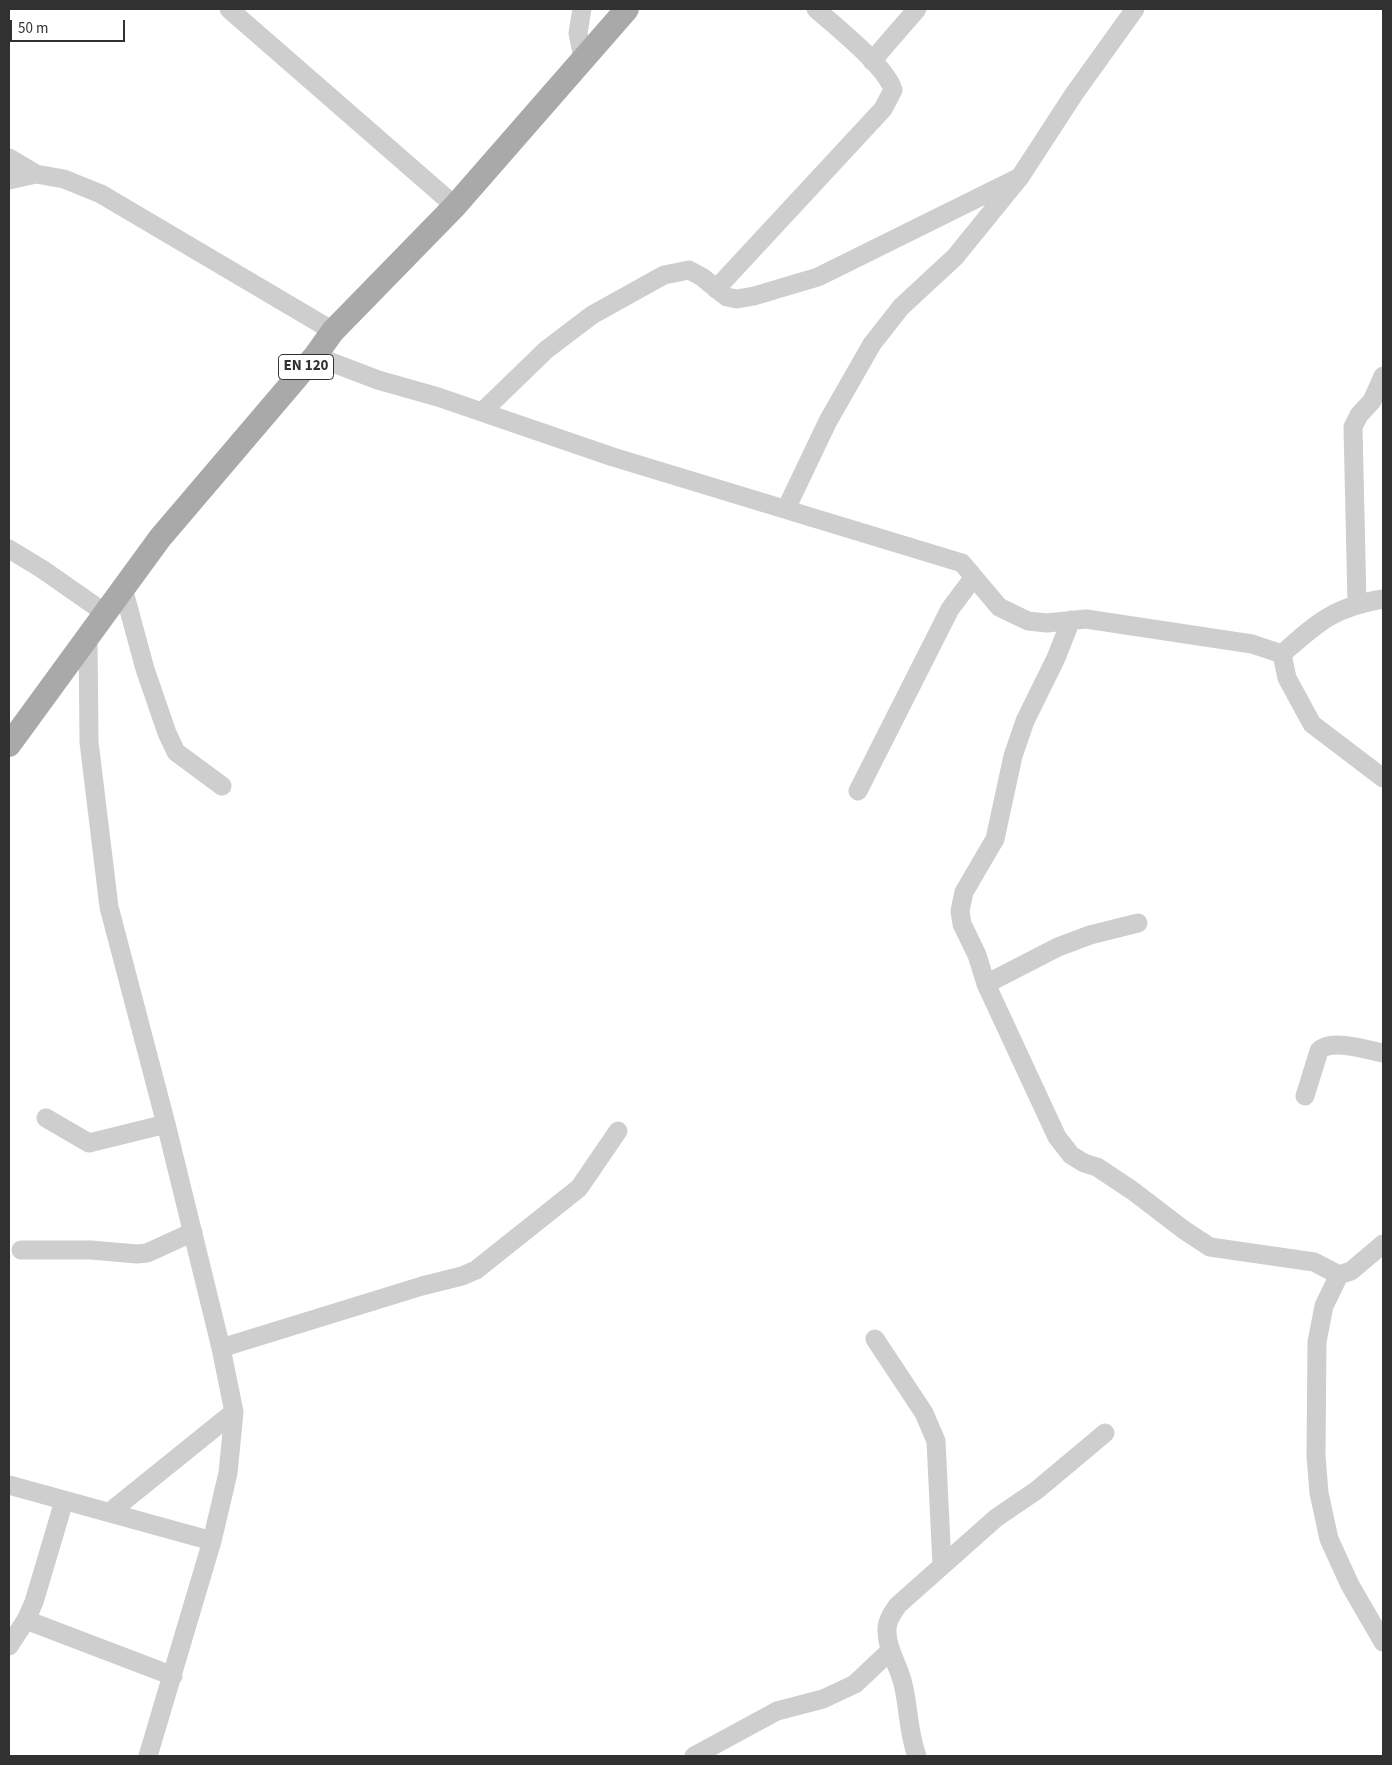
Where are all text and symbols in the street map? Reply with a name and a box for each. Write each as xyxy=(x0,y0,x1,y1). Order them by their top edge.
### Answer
scale bar xyxy=(12,10,128,42)
text: 50 m xyxy=(18,18,48,39)
road number: EN 120 xyxy=(278,354,334,380)

